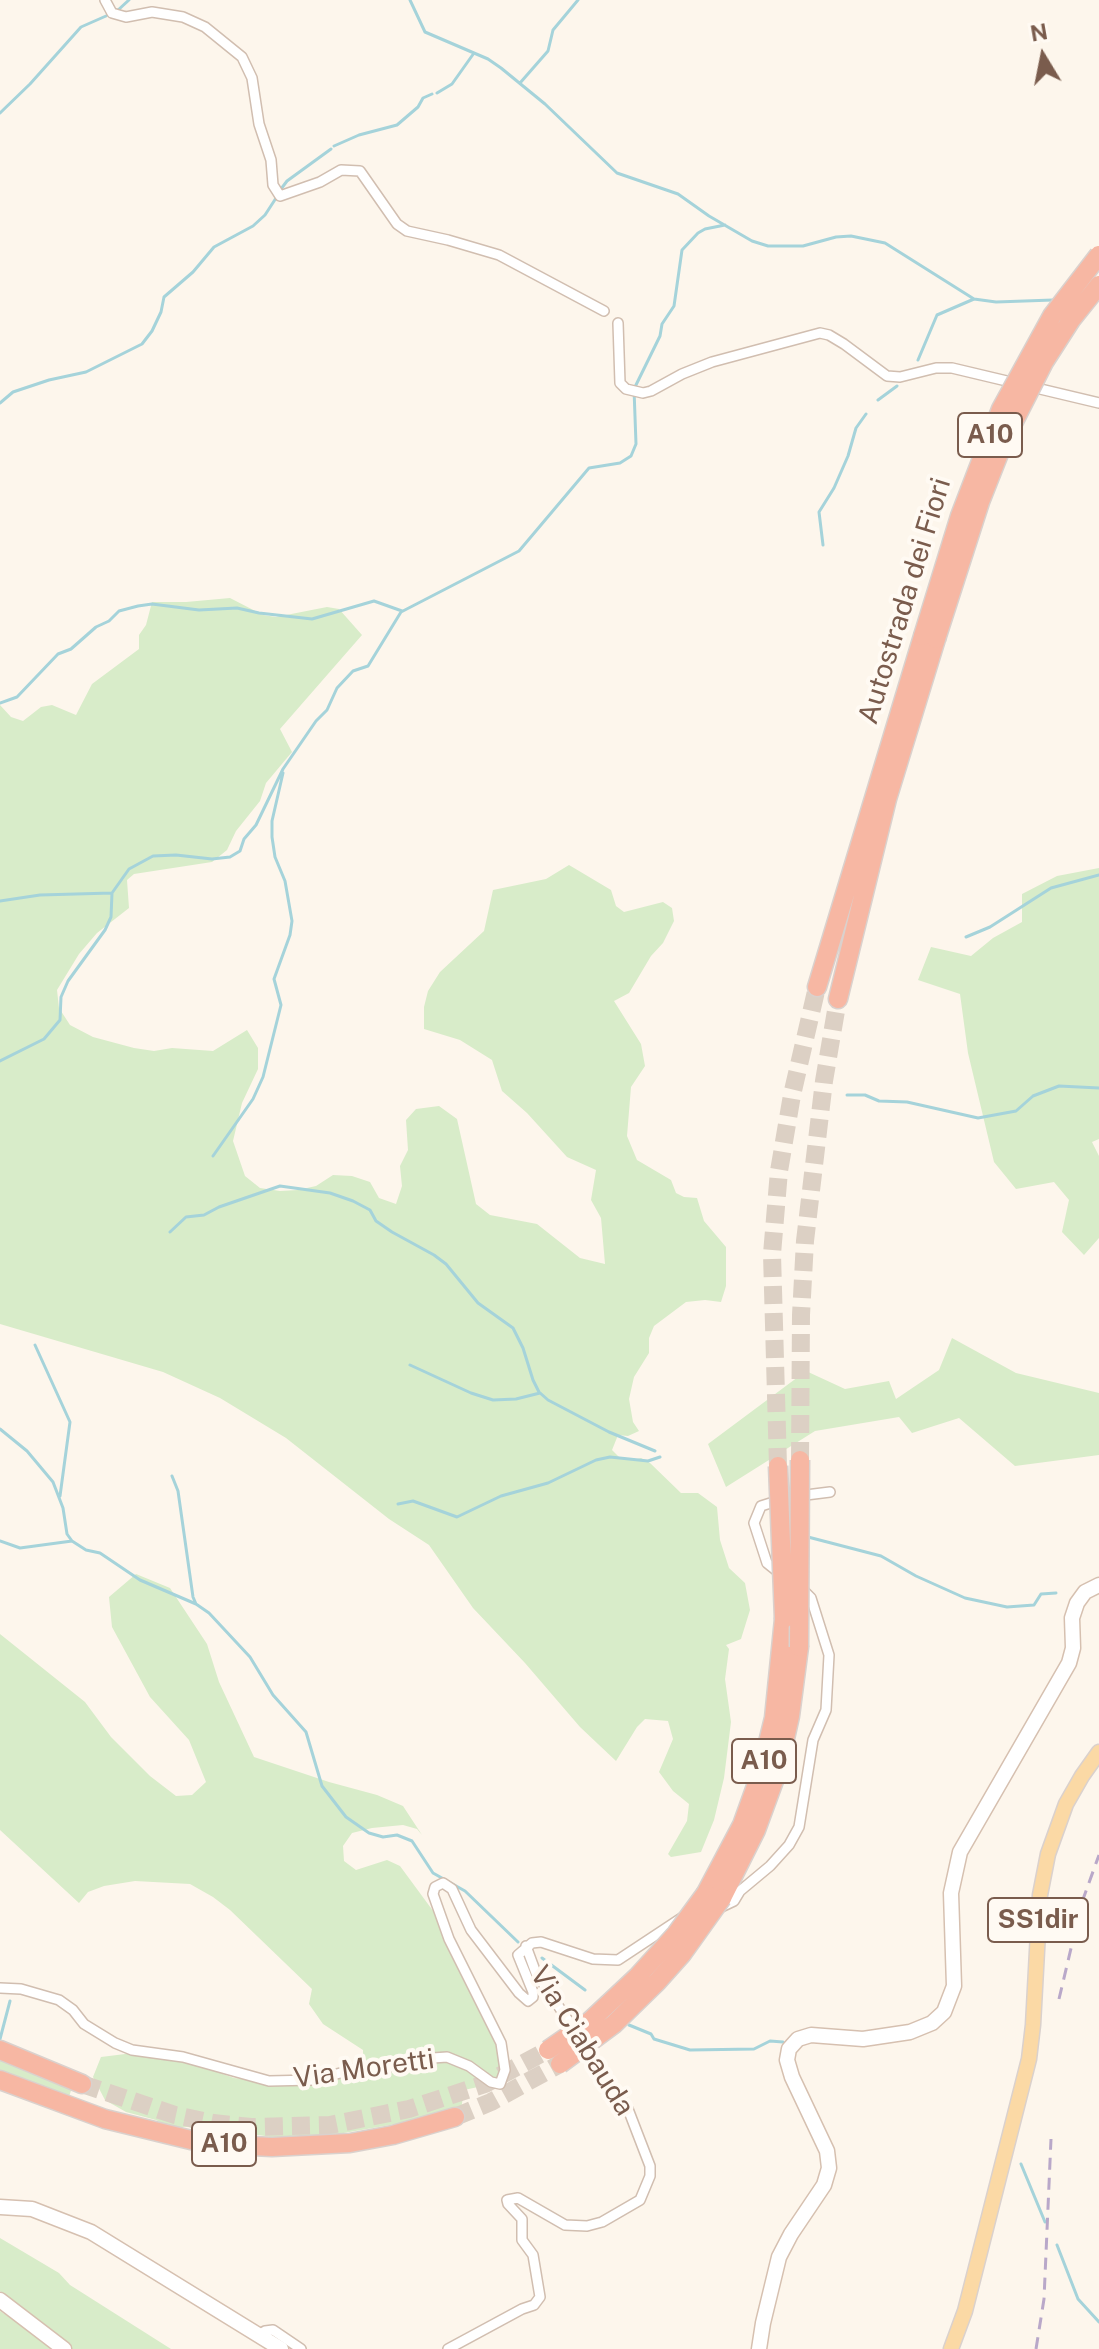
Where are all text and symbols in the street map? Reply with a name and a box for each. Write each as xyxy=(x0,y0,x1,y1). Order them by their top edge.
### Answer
north arrow xyxy=(1003,16,1083,96)
text: N xyxy=(1028,18,1050,47)
road number: A10 xyxy=(958,413,1022,457)
street label: Autostrada dei Fiori xyxy=(852,474,958,728)
road number: A10 xyxy=(732,1739,796,1783)
road number: SS1dir xyxy=(988,1898,1088,1942)
street label: Via Ciabauda xyxy=(523,1960,641,2122)
street label: Via Moretti xyxy=(291,2042,437,2096)
road number: A10 xyxy=(192,2122,256,2166)

